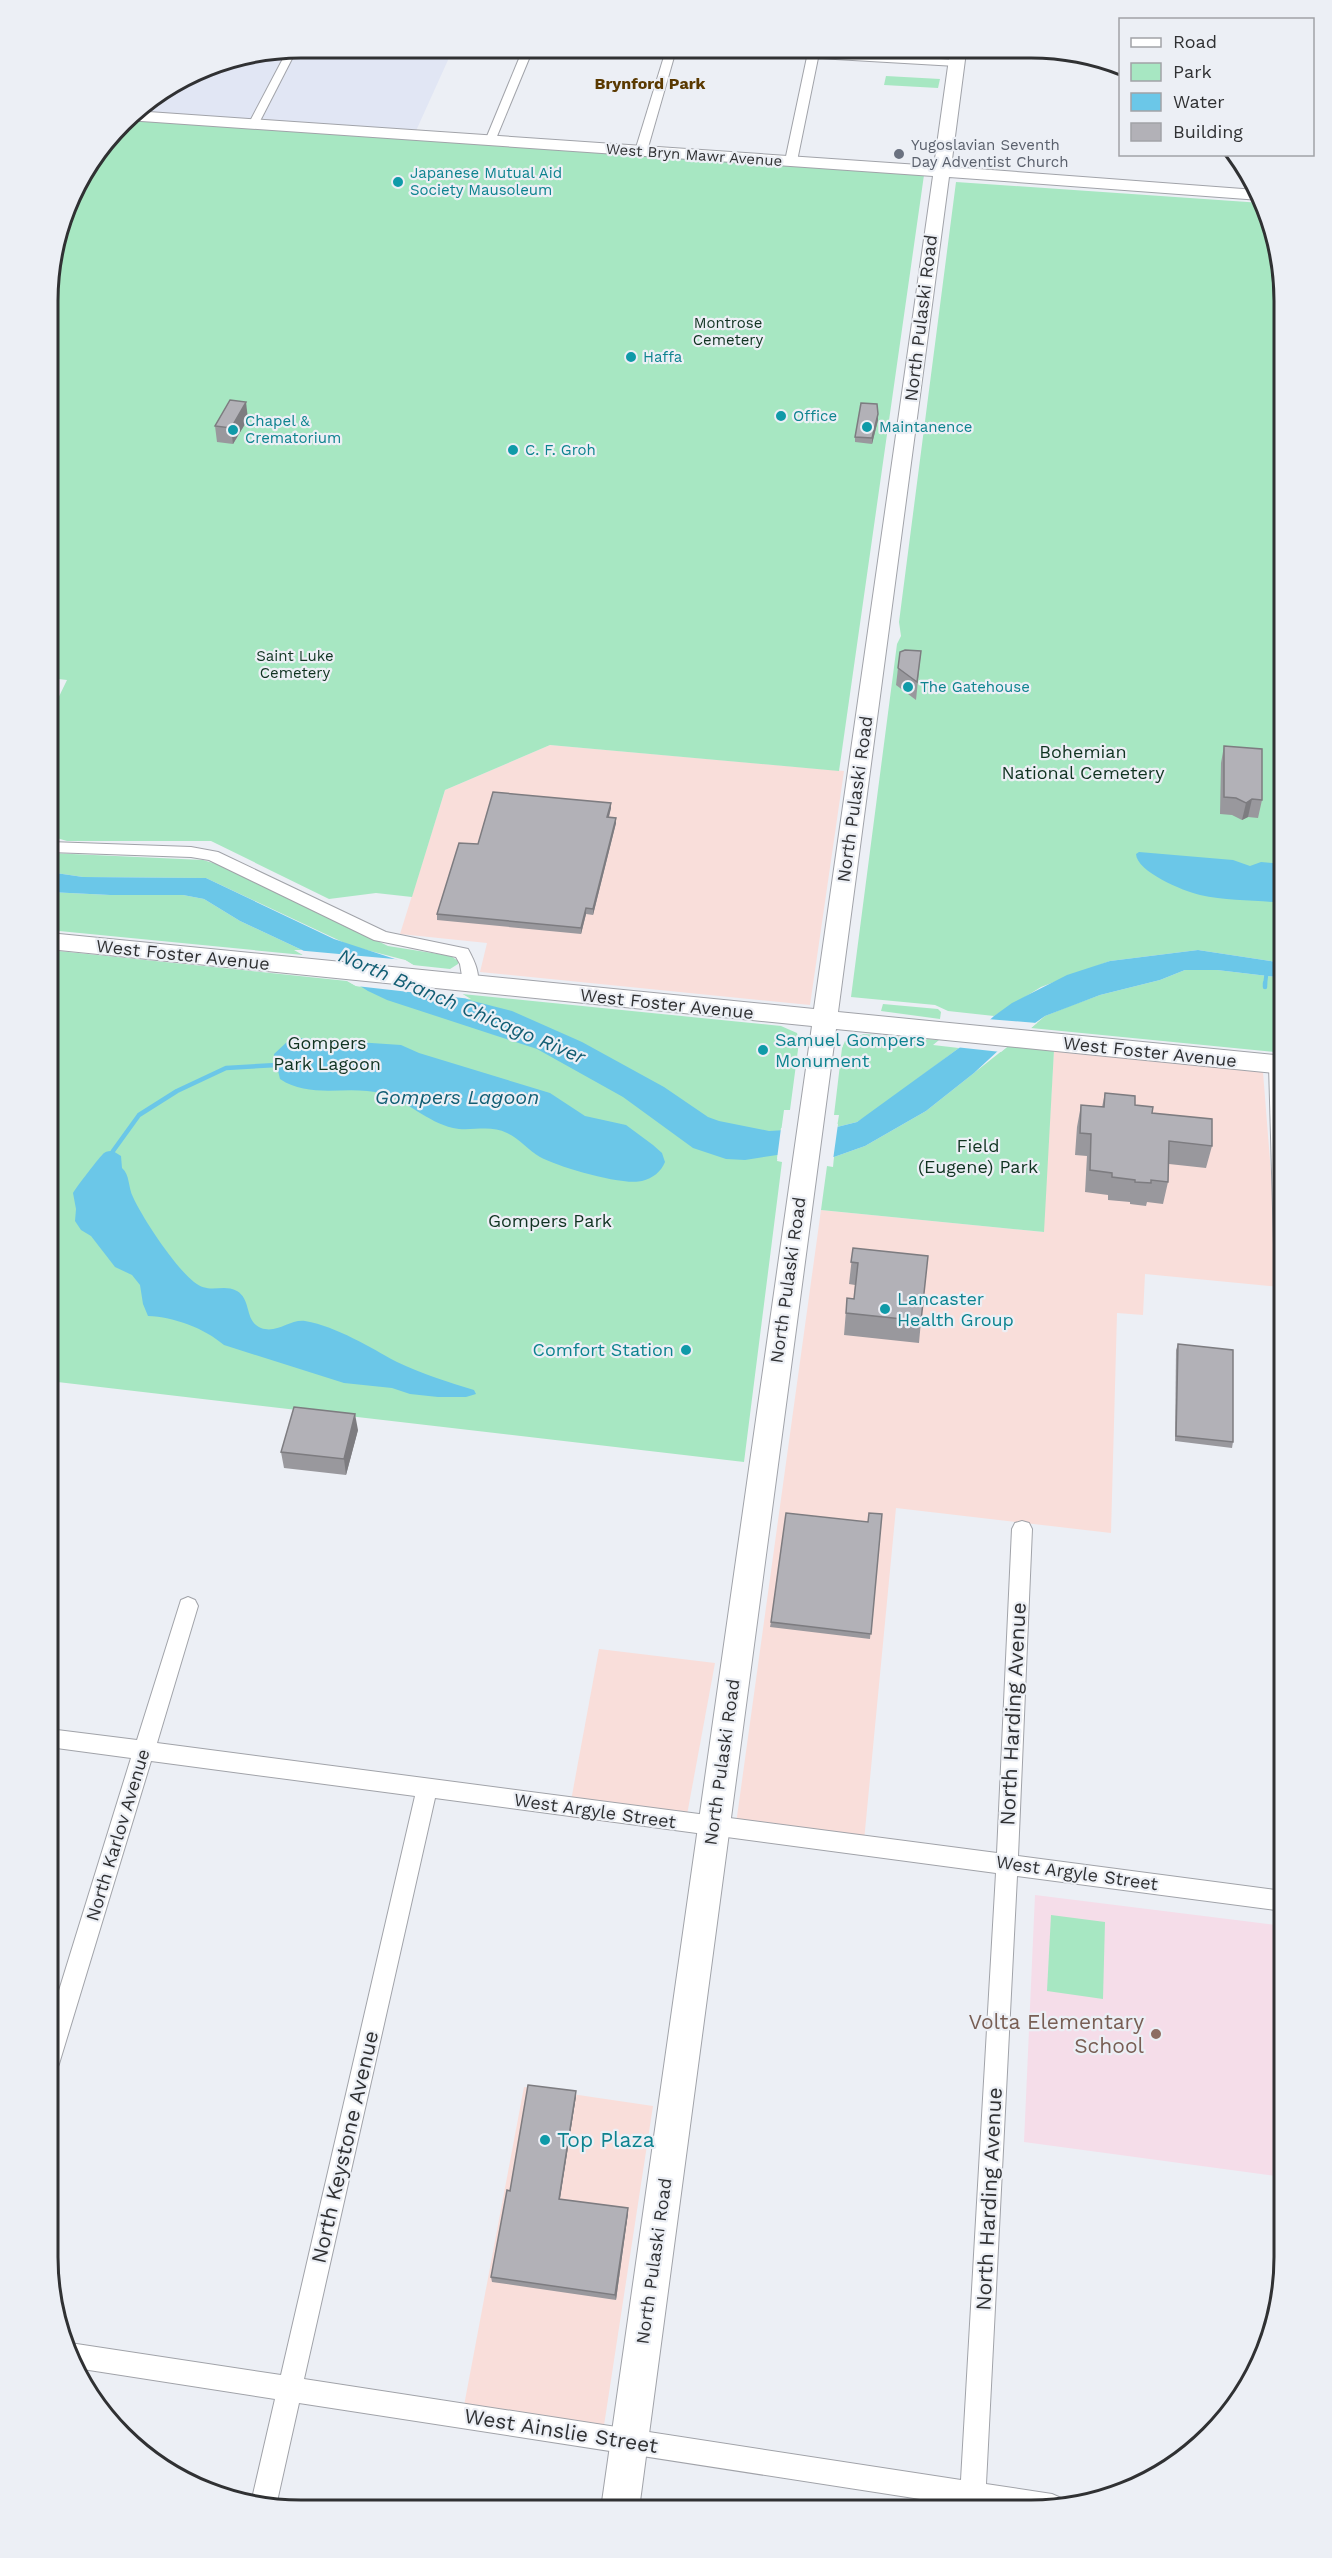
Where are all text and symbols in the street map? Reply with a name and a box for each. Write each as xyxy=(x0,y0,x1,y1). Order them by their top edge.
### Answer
legend xyxy=(1119,18,1314,156)
text: Road xyxy=(1173,31,1217,52)
text: Park xyxy=(1173,61,1212,82)
district label: Brynford Park xyxy=(594,74,706,93)
text: Water xyxy=(1173,91,1225,112)
text: Building xyxy=(1173,121,1243,142)
place label: Yugoslavian Seventh Day Adventist Church xyxy=(911,136,1069,171)
street label: West Bryn Mawr Avenue xyxy=(605,140,783,170)
marker: Yugoslavian Seventh Day Adventist Church xyxy=(892,147,906,161)
place label: Japanese Mutual Aid Society Mausoleum xyxy=(410,164,562,199)
marker: Japanese Mutual Aid Society Mausoleum xyxy=(391,175,405,189)
street label: North Pulaski Road xyxy=(900,233,941,403)
park label: Montrose Cemetery xyxy=(693,314,763,349)
place label: Haffa xyxy=(643,348,683,366)
marker: Haffa xyxy=(624,350,638,364)
place label: Office xyxy=(793,407,837,425)
marker: Office xyxy=(774,409,788,423)
place label: Chapel & Crematorium xyxy=(245,412,341,447)
place label: Maintanence xyxy=(879,418,972,436)
marker: Maintanence xyxy=(860,420,874,434)
marker: Chapel & Crematorium xyxy=(226,423,240,437)
place label: C. F. Groh xyxy=(525,441,596,459)
marker: C. F. Groh xyxy=(506,443,520,457)
park label: Saint Luke Cemetery xyxy=(256,647,334,682)
place label: The Gatehouse xyxy=(920,678,1030,696)
marker: The Gatehouse xyxy=(901,680,915,694)
street label: North Pulaski Road xyxy=(832,714,877,883)
park label: Bohemian National Cemetery xyxy=(1002,741,1165,783)
street label: West Foster Avenue xyxy=(95,935,271,974)
water label: North Branch Chicago River xyxy=(335,943,590,1069)
street label: West Foster Avenue xyxy=(579,984,755,1023)
place label: Samuel Gompers Monument xyxy=(775,1029,925,1071)
park label: Gompers Park Lagoon xyxy=(273,1032,381,1074)
street label: West Foster Avenue xyxy=(1062,1032,1238,1071)
marker: Samuel Gompers Monument xyxy=(756,1043,770,1057)
water label: Gompers Lagoon xyxy=(375,1085,539,1109)
park label: Field (Eugene) Park xyxy=(918,1135,1038,1177)
street label: North Pulaski Road xyxy=(765,1195,810,1364)
park label: Gompers Park xyxy=(488,1210,612,1231)
place label: Lancaster Health Group xyxy=(897,1288,1014,1330)
marker: Lancaster Health Group xyxy=(878,1302,892,1316)
place label: Comfort Station xyxy=(533,1339,674,1360)
marker: Comfort Station xyxy=(679,1343,693,1357)
street label: North Harding Avenue xyxy=(994,1602,1031,1826)
street label: North Pulaski Road xyxy=(699,1677,744,1846)
street label: North Karlov Avenue xyxy=(81,1746,154,1923)
street label: West Argyle Street xyxy=(513,1789,678,1832)
street label: West Argyle Street xyxy=(995,1851,1160,1894)
place label: Volta Elementary School xyxy=(968,2009,1145,2058)
marker: Volta Elementary School xyxy=(1149,2027,1163,2041)
street label: North Keystone Avenue xyxy=(306,2028,383,2266)
street label: North Harding Avenue xyxy=(970,2087,1007,2311)
place label: Top Plaza xyxy=(557,2127,655,2152)
marker: Top Plaza xyxy=(538,2133,552,2147)
street label: North Pulaski Road xyxy=(631,2176,676,2345)
street label: West Ainslie Street xyxy=(462,2403,660,2458)

